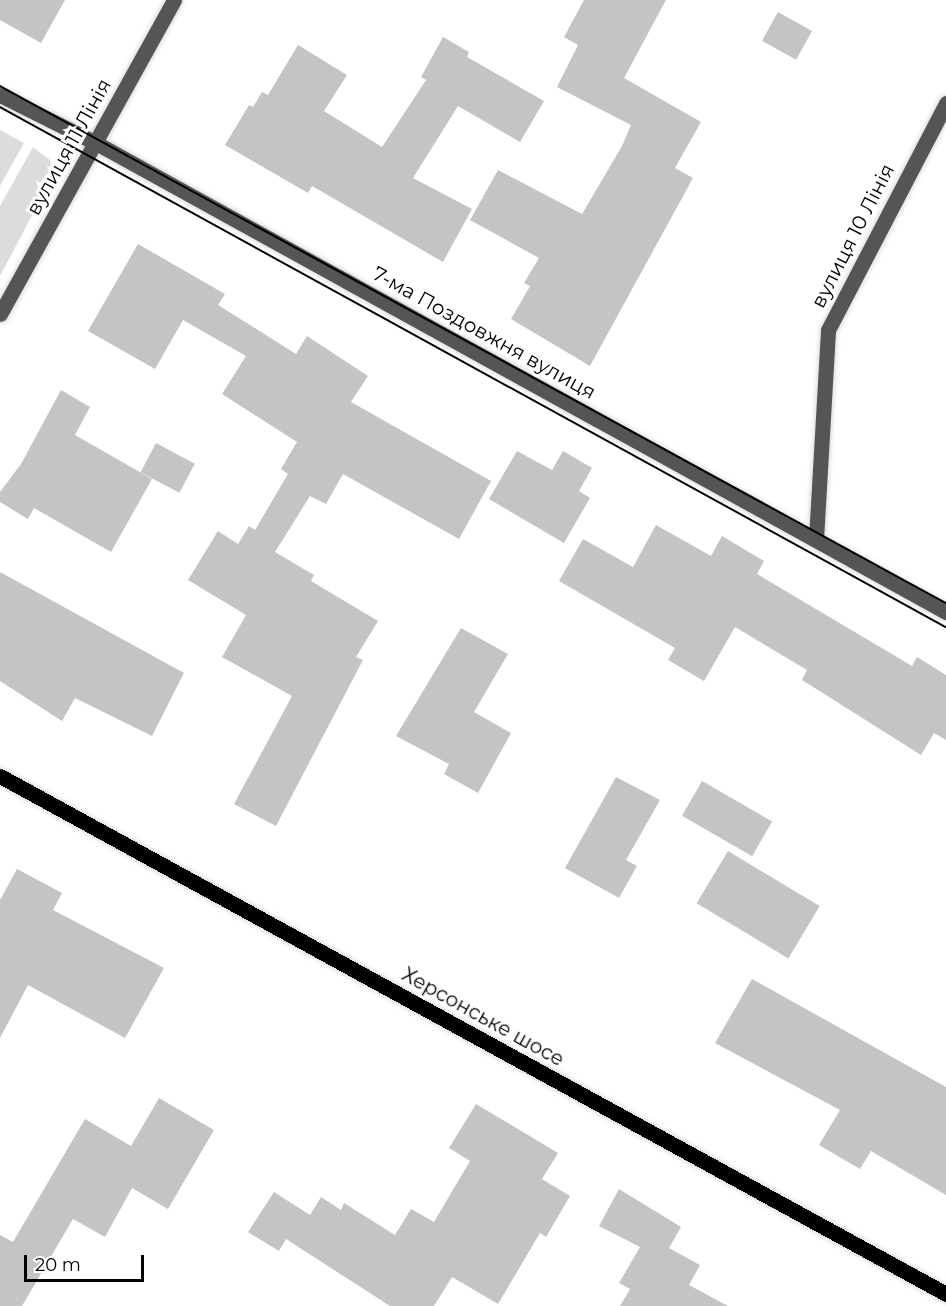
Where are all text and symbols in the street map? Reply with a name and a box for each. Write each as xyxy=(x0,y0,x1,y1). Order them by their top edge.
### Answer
street label: вулиця 11 Лінія xyxy=(22,75,116,219)
street label: вулиця 10 Лінія xyxy=(806,160,900,312)
street label: 7-ма Поздовжня вулиця xyxy=(368,262,600,404)
street label: Херсонське шосе xyxy=(398,962,568,1072)
scale bar xyxy=(27,1243,147,1281)
text: 20 m xyxy=(35,1254,81,1276)

